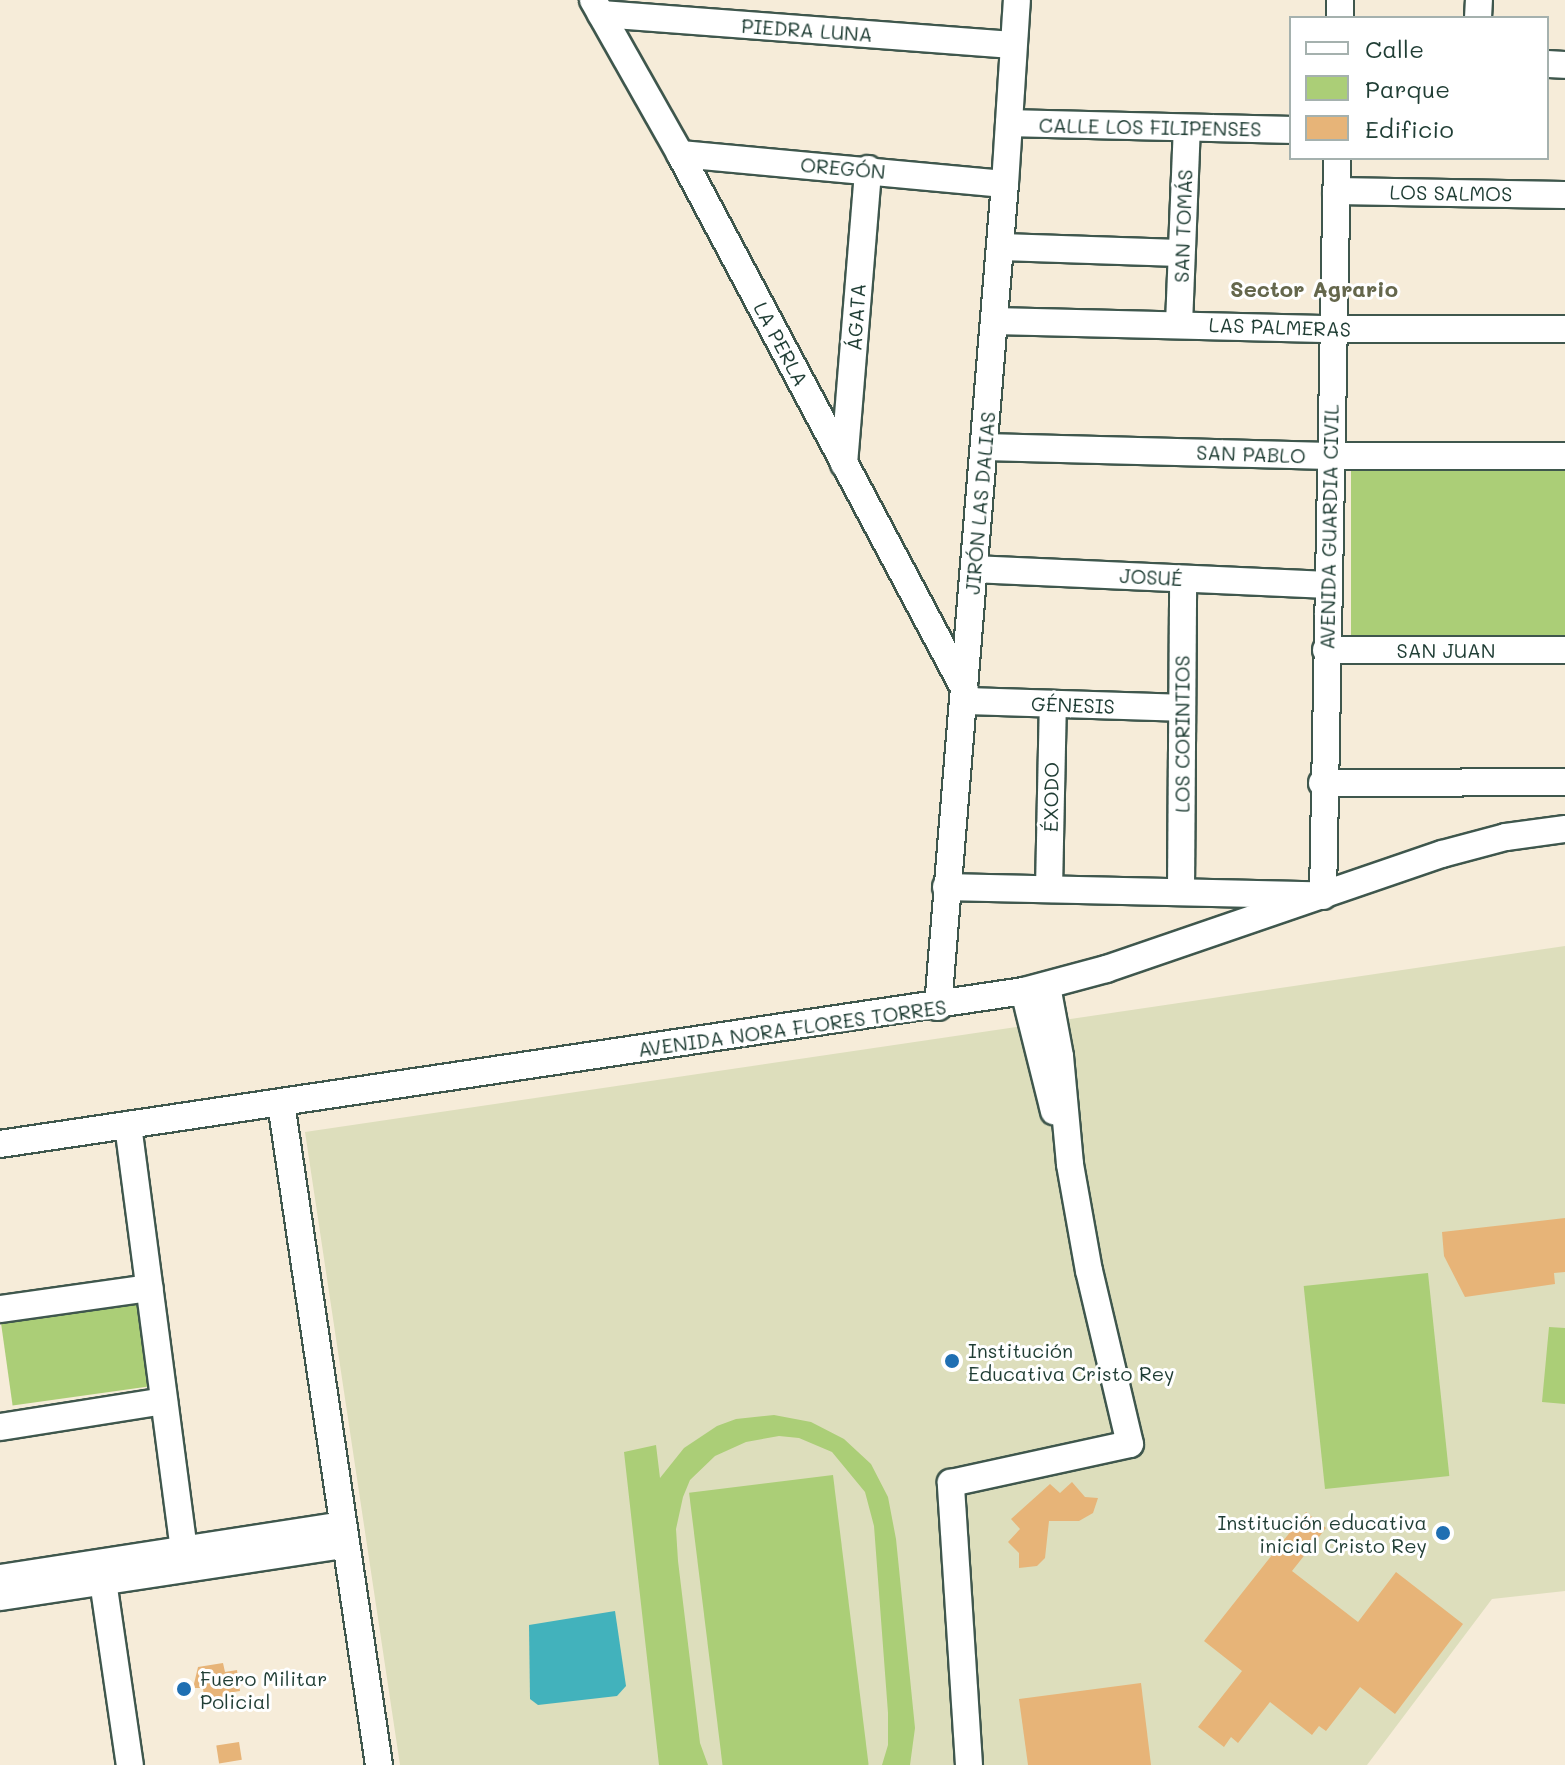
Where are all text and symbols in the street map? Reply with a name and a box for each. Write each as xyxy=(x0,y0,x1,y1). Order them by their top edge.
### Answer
street label: PIEDRA LUNA xyxy=(740,13,874,47)
legend xyxy=(1289,16,1549,160)
text: Calle xyxy=(1365,33,1424,64)
text: Parque xyxy=(1365,73,1450,104)
street label: CALLE LOS FILIPENSES xyxy=(1038,113,1262,141)
text: Edificio xyxy=(1365,113,1454,144)
street label: OREGÓN xyxy=(799,152,887,184)
street label: SAN TOMÁS xyxy=(1169,169,1197,283)
street label: LOS SALMOS xyxy=(1389,180,1513,206)
district label: Sector Agrario xyxy=(1230,276,1398,302)
street label: ÁGATA xyxy=(842,283,870,351)
street label: LA PERLA xyxy=(749,298,813,390)
street label: LAS PALMERAS xyxy=(1208,313,1352,341)
street label: AVENIDA GUARDIA CIVIL xyxy=(1315,404,1343,650)
street label: JIRÓN LAS DALIAS xyxy=(960,411,1000,595)
street label: SAN PABLO xyxy=(1196,440,1306,468)
street label: JOSUÉ xyxy=(1119,563,1183,591)
street label: SAN JUAN xyxy=(1396,638,1496,662)
street label: LOS CORINTIOS xyxy=(1170,655,1194,813)
street label: GÉNESIS xyxy=(1031,692,1115,718)
street label: ÉXODO xyxy=(1038,762,1064,832)
street label: AVENIDA NORA FLORES TORRES xyxy=(636,994,948,1062)
place label: Institución Educativa Cristo Rey xyxy=(968,1338,1175,1385)
marker: Institución Educativa Cristo Rey xyxy=(943,1352,961,1370)
place label: Institución educativa inicial Cristo Rey xyxy=(1217,1510,1427,1557)
marker: Institución educativa inicial Cristo Rey xyxy=(1434,1524,1452,1542)
place label: Fuero Militar Policial xyxy=(200,1666,327,1713)
marker: Fuero Militar Policial xyxy=(175,1680,193,1698)

